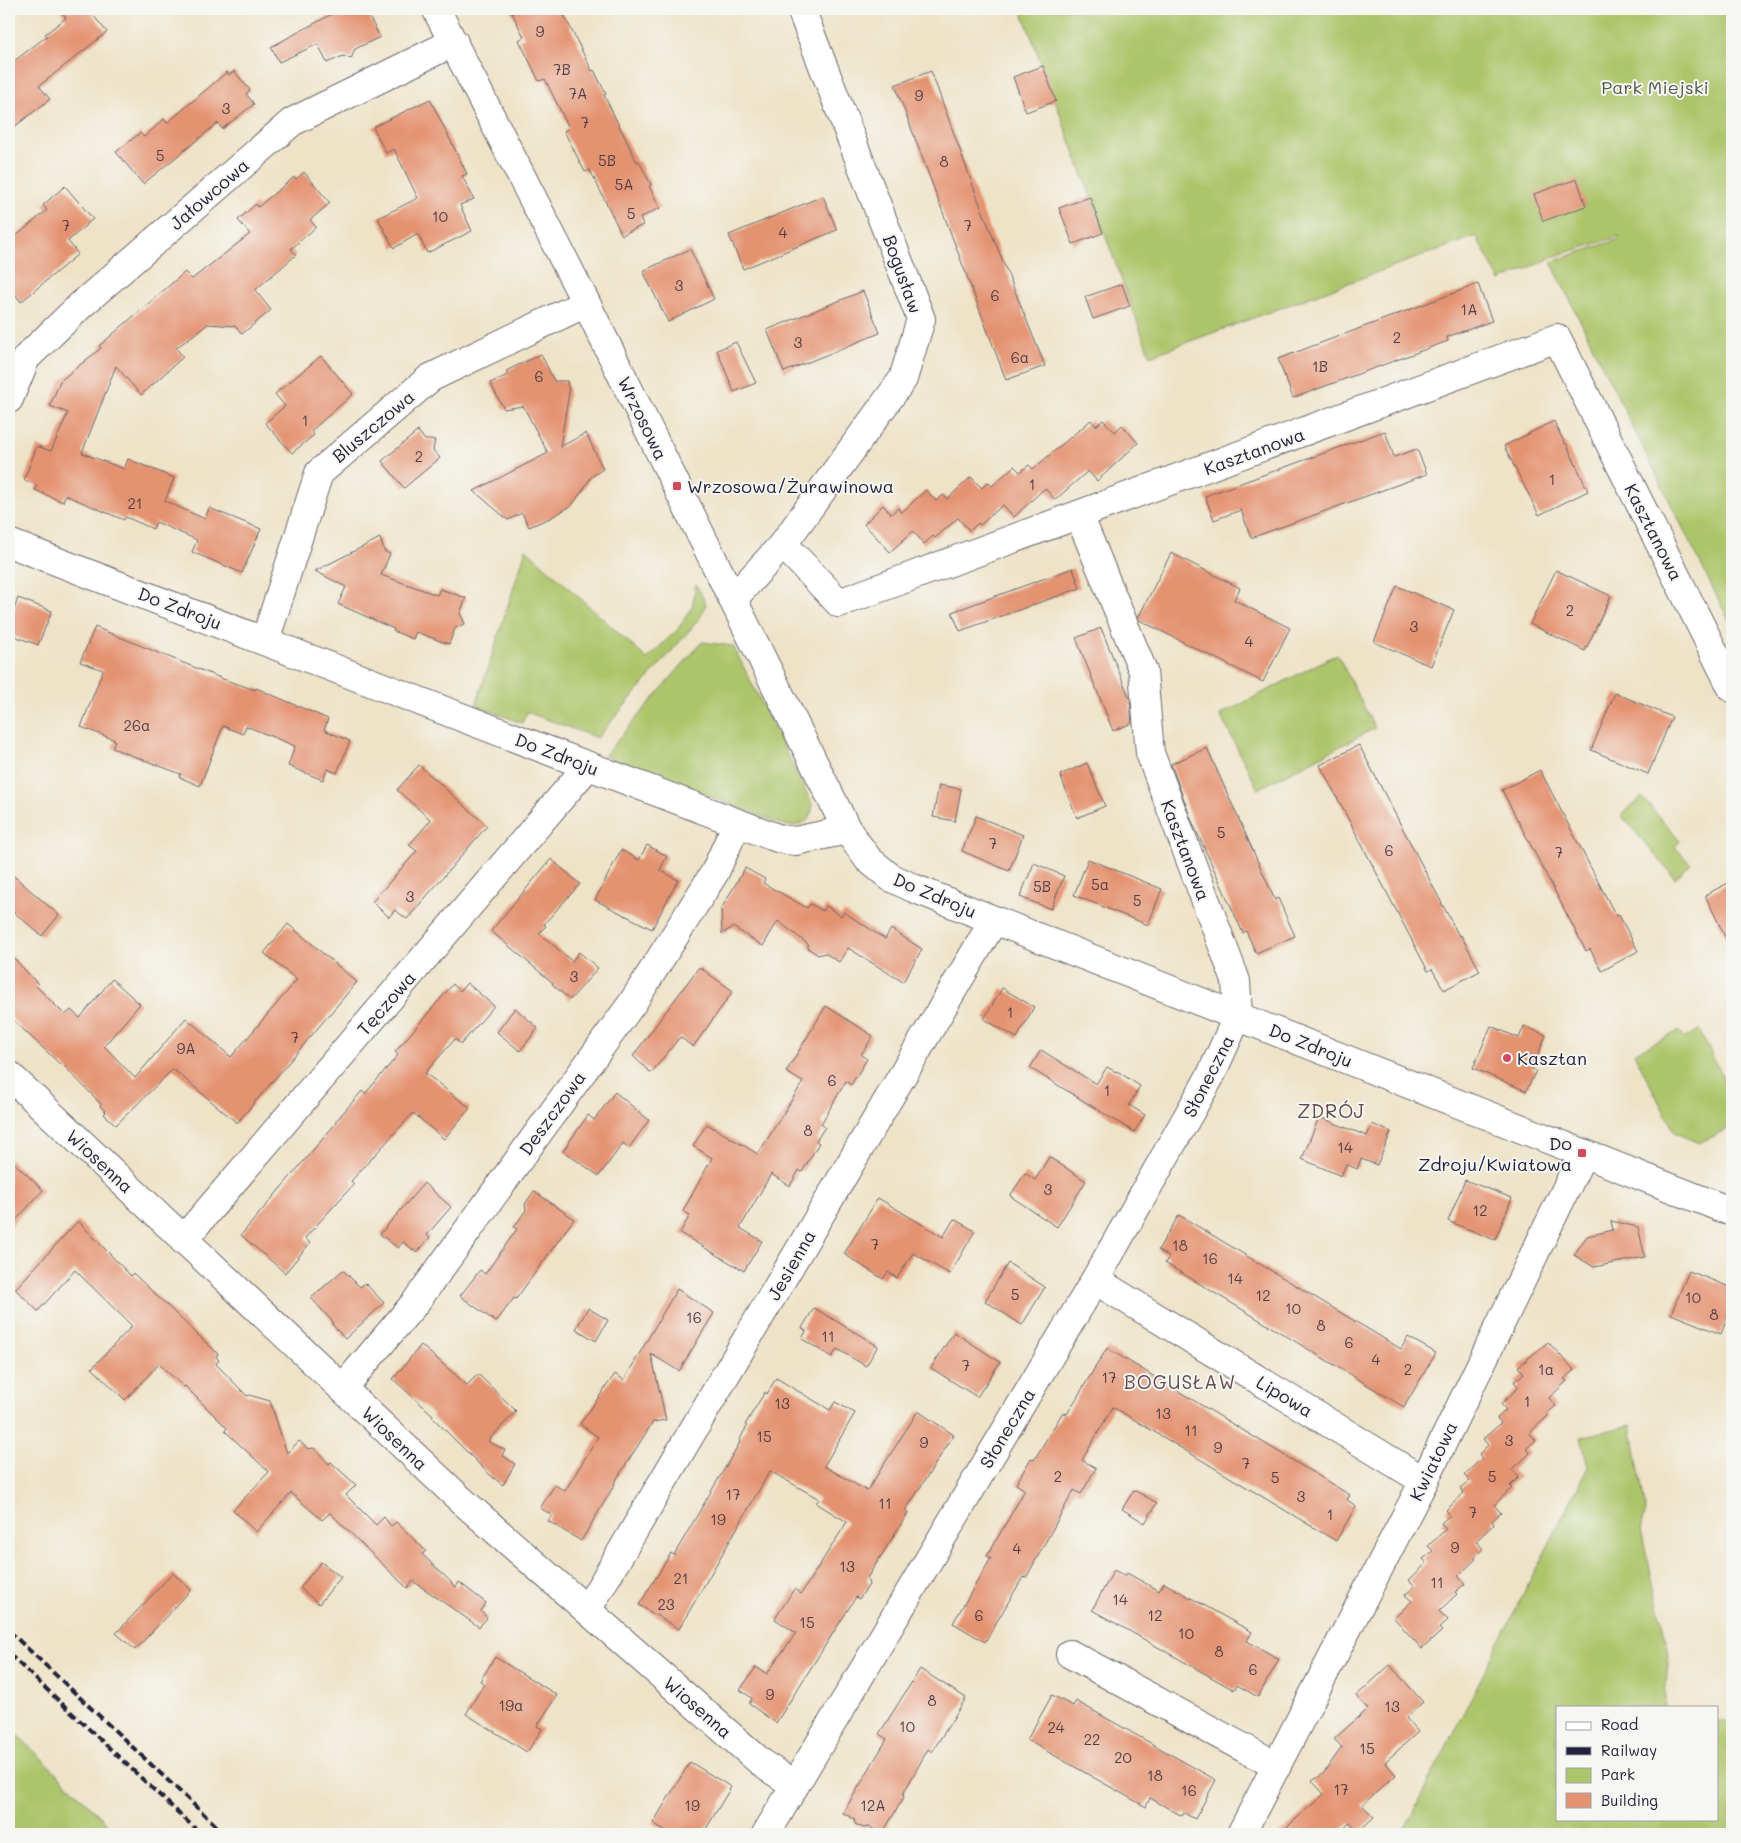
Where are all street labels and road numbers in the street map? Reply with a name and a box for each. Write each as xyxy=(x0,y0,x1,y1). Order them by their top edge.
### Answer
street label: Jałowcowa xyxy=(164,153,254,235)
street label: Bogusław xyxy=(878,232,928,316)
street label: Wrzosowa xyxy=(612,372,674,464)
street label: Bluszczowa xyxy=(327,384,419,468)
street label: Kasztanowa xyxy=(1200,422,1308,480)
street label: Kasztanowa xyxy=(1619,479,1689,585)
street label: Do Zdroju xyxy=(135,581,225,635)
street label: Do Zdroju xyxy=(512,727,602,781)
street label: Kasztanowa xyxy=(1156,796,1216,904)
street label: Do Zdroju xyxy=(890,867,980,923)
street label: Tęczowa xyxy=(351,966,421,1040)
street label: Do Zdroju xyxy=(1266,1017,1356,1073)
street label: Słoneczna xyxy=(1177,1031,1239,1121)
street label: Deszczowa xyxy=(513,1066,591,1160)
street label: Wiosenna xyxy=(61,1124,139,1198)
street label: Jesienna xyxy=(761,1225,821,1305)
street label: Lipowa xyxy=(1252,1370,1318,1422)
street label: Słoneczna xyxy=(974,1384,1040,1472)
street label: Wiosenna xyxy=(357,1401,433,1475)
street label: Kwiatowa xyxy=(1403,1417,1463,1505)
street label: Wiosenna xyxy=(659,1671,737,1743)

